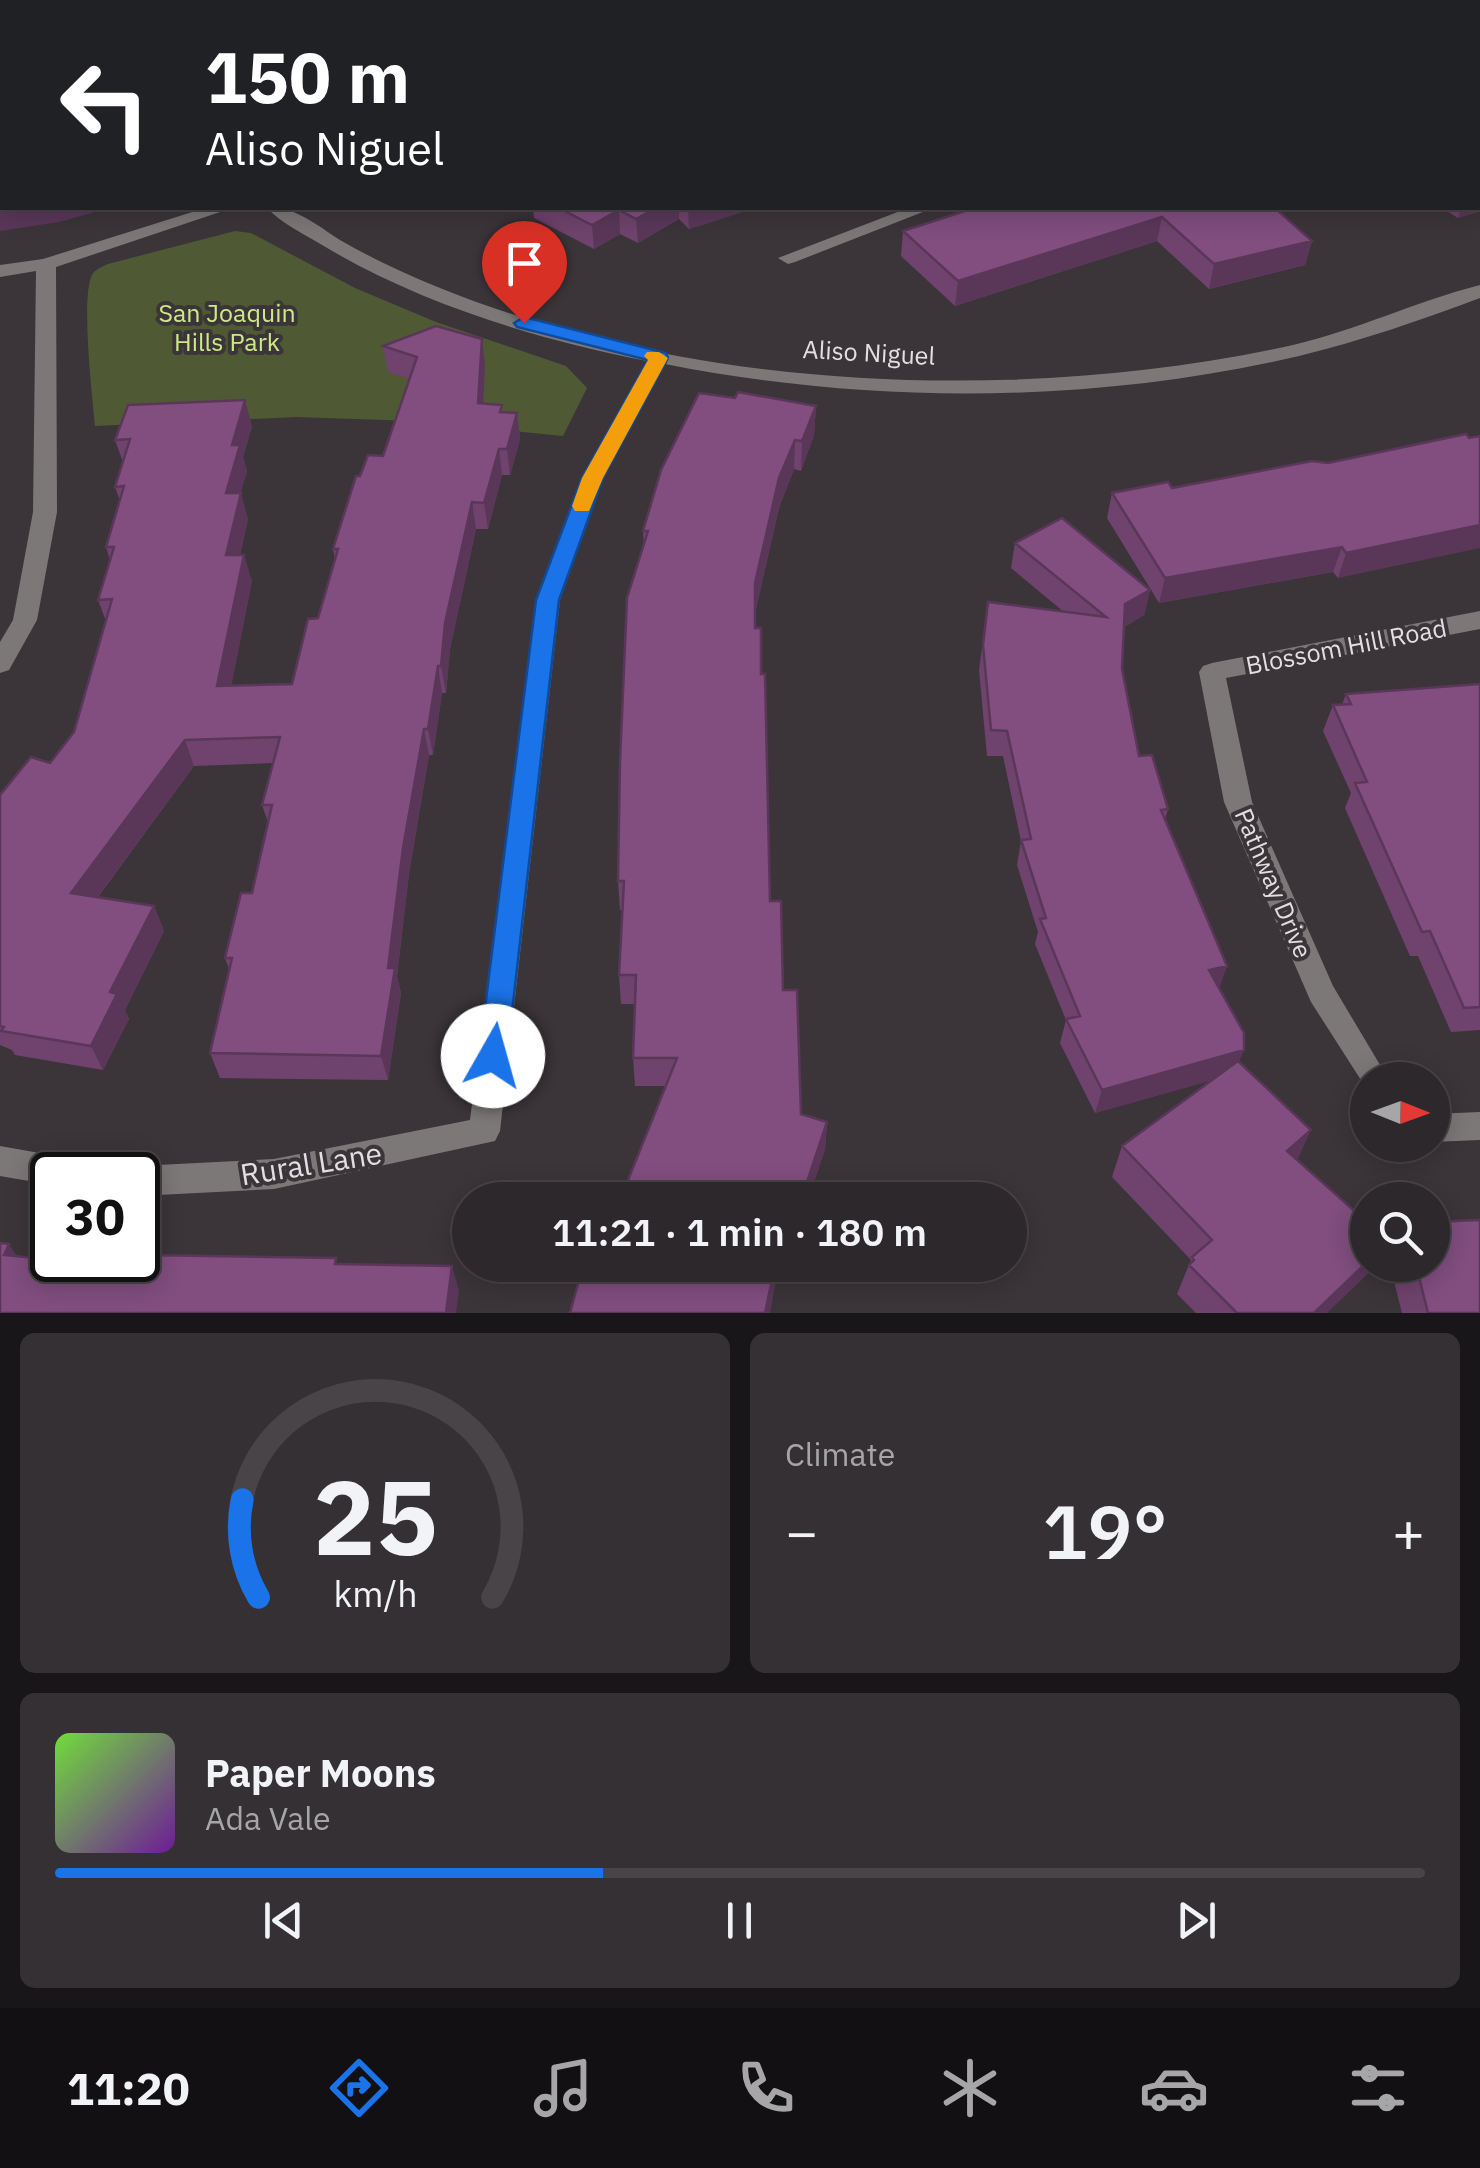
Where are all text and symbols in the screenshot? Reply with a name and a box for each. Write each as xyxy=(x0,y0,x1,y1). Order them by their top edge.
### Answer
text: 150 m xyxy=(205,31,410,122)
icon: left xyxy=(40,40,170,170)
text: Aliso Niguel xyxy=(205,119,444,177)
pin xyxy=(482,221,567,324)
icon: arrive xyxy=(497,236,552,291)
park label: San Joaquin Hills Park xyxy=(158,296,296,358)
street label: Aliso Niguel xyxy=(802,332,936,372)
street label: Blossom Hill Road xyxy=(1243,610,1449,682)
street label: Pathway Drive xyxy=(1228,803,1320,963)
position arrow xyxy=(441,1004,545,1108)
north arrow xyxy=(1350,1062,1450,1162)
map controls xyxy=(1350,1062,1450,1282)
street label: Rural Lane xyxy=(237,1133,385,1193)
speed limit sign: 30 xyxy=(30,1152,160,1282)
button: search xyxy=(1350,1182,1450,1282)
text: 11:21 · 1 min · 180 m xyxy=(552,1207,927,1256)
text: Climate xyxy=(785,1433,895,1475)
text: 25 xyxy=(313,1448,437,1584)
text: 19° xyxy=(1042,1482,1168,1580)
text: − xyxy=(785,1496,818,1567)
text: + xyxy=(1392,1496,1425,1567)
text: km/h xyxy=(333,1570,417,1617)
text: Paper Moons xyxy=(205,1748,436,1797)
text: Ada Vale xyxy=(205,1797,331,1839)
icon: previous xyxy=(256,1893,311,1948)
icon: pause xyxy=(712,1893,767,1948)
icon: next xyxy=(1169,1893,1224,1948)
icon: directions xyxy=(324,2053,394,2123)
icon: music xyxy=(528,2053,598,2123)
icon: phone xyxy=(731,2053,801,2123)
icon: climate xyxy=(935,2053,1005,2123)
icon: car xyxy=(1139,2053,1209,2123)
icon: filters xyxy=(1343,2053,1413,2123)
text: 11:20 xyxy=(67,2059,190,2117)

